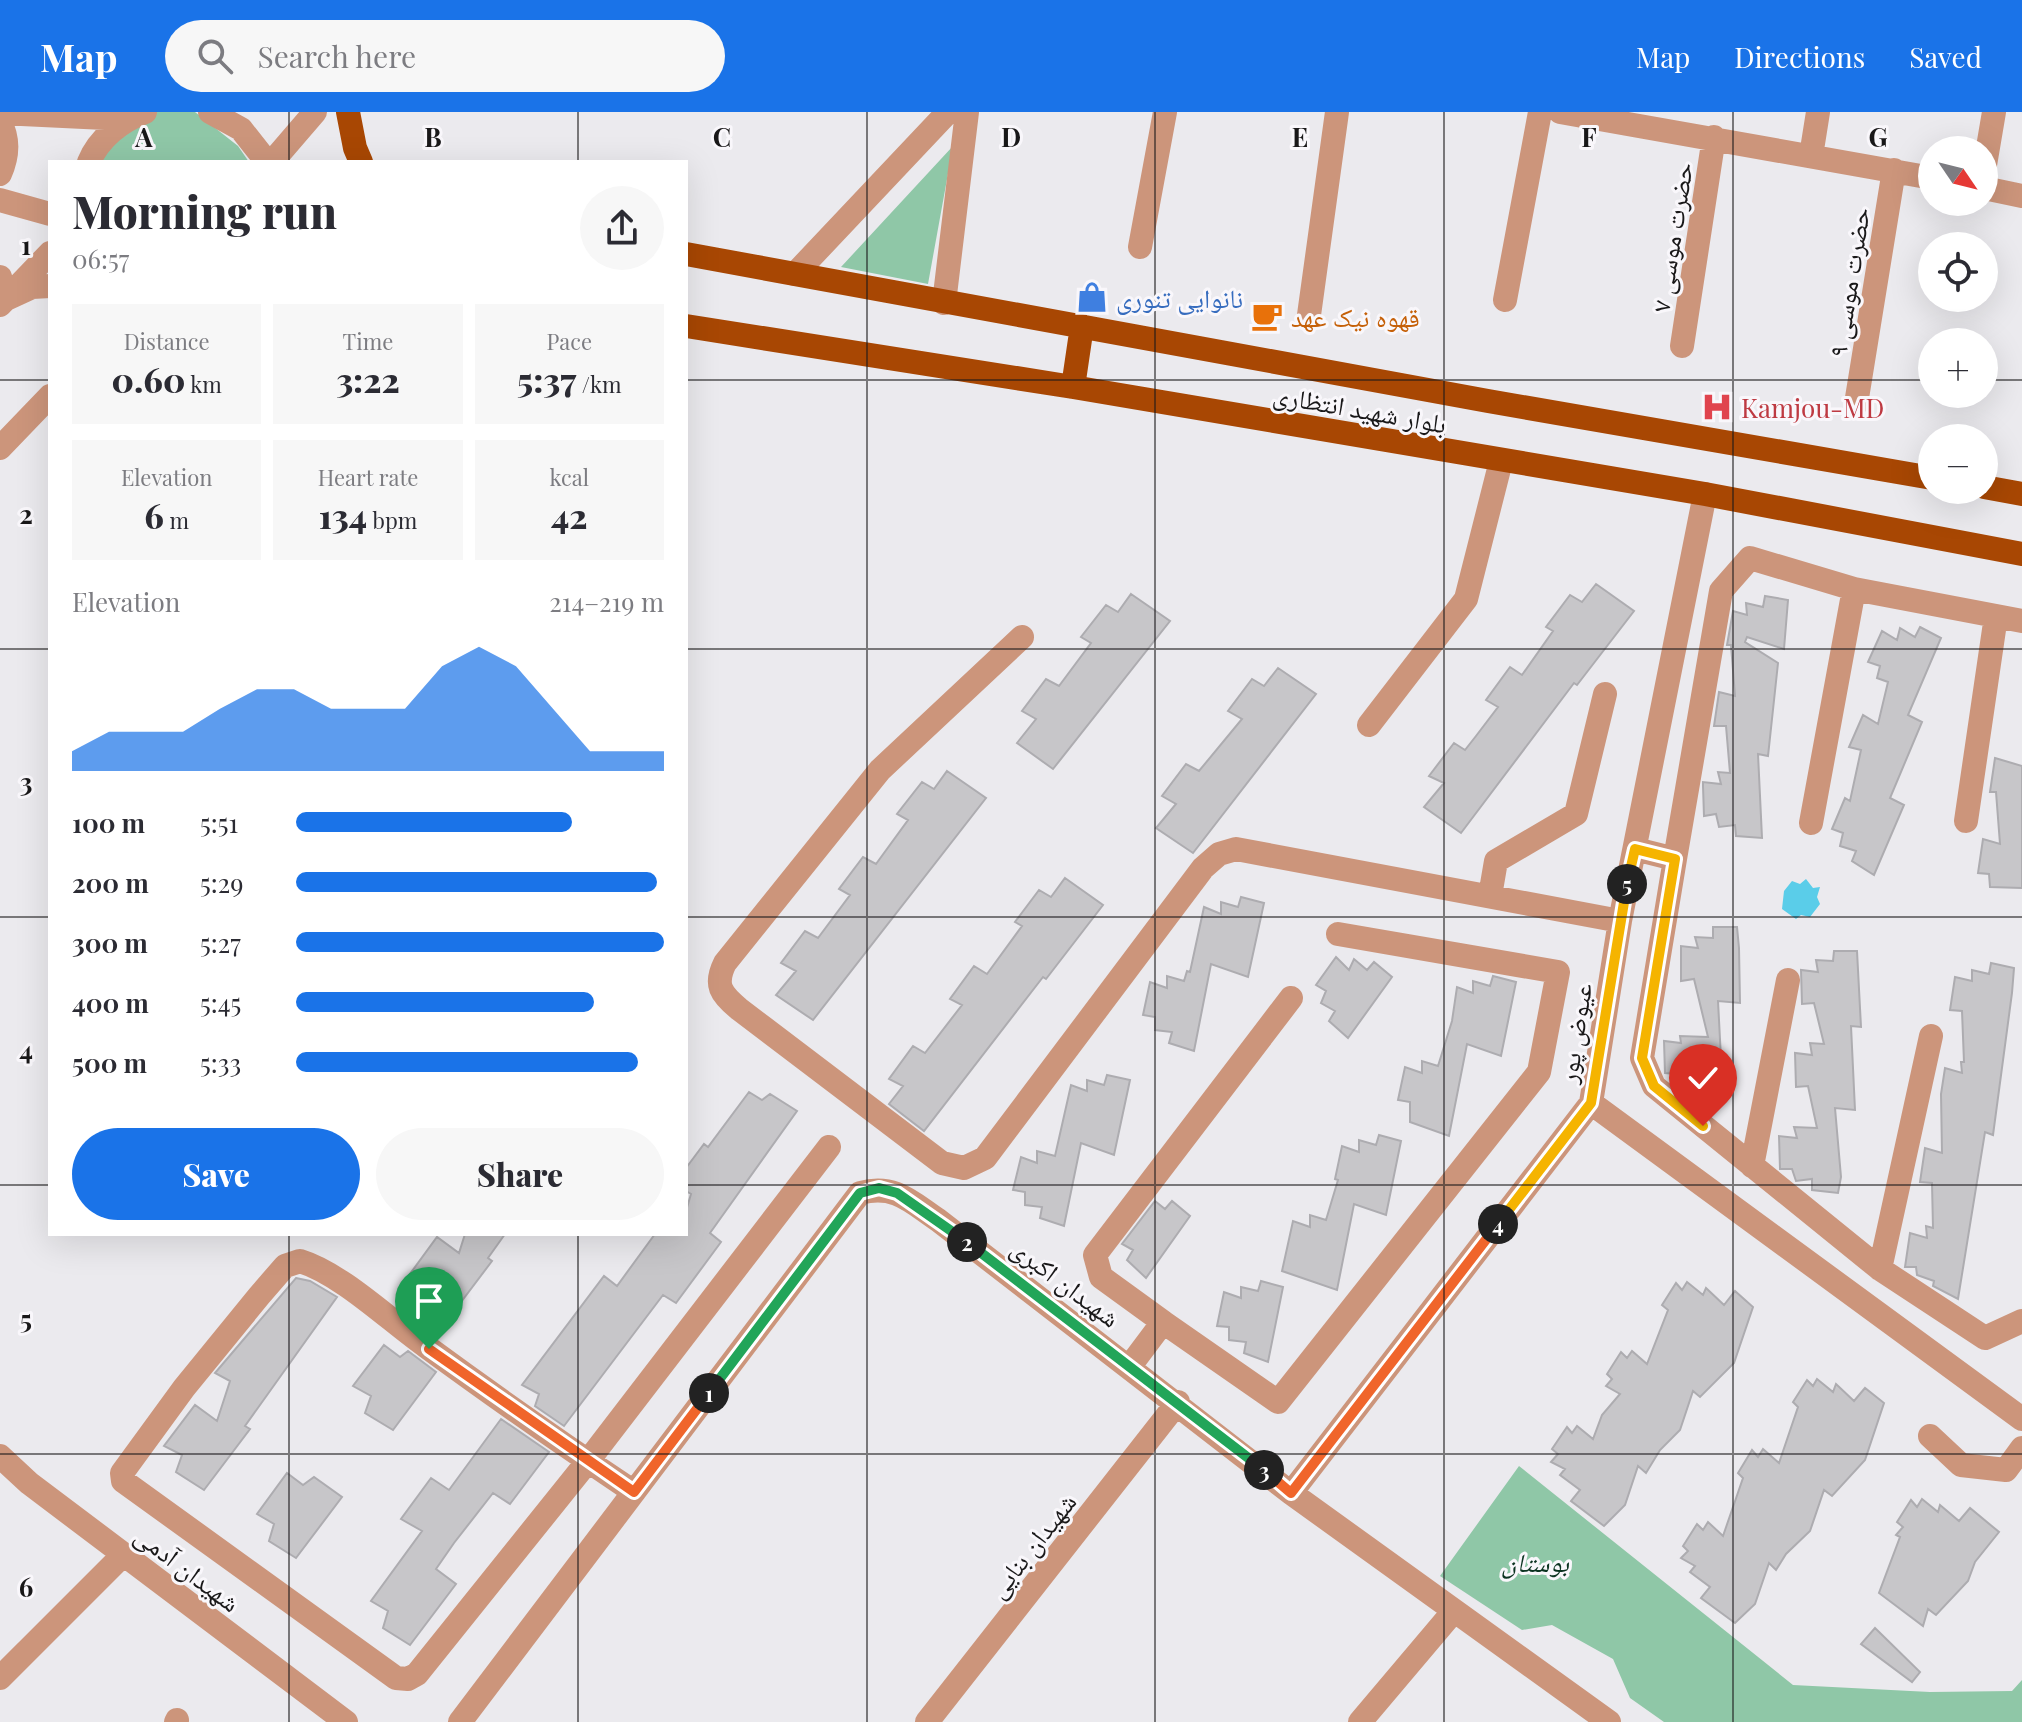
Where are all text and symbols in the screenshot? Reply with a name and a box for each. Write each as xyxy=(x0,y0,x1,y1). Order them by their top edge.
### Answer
search box xyxy=(165,20,725,92)
text: Map xyxy=(40,31,117,82)
icon: search xyxy=(193,34,237,78)
text: Search here xyxy=(257,36,416,76)
text: Map xyxy=(1636,38,1690,75)
text: Directions xyxy=(1734,38,1865,75)
text: Saved xyxy=(1909,38,1982,75)
text: A xyxy=(134,119,153,154)
text: B xyxy=(424,119,442,154)
text: C xyxy=(713,119,731,154)
text: D xyxy=(1001,119,1021,154)
text: E xyxy=(1292,119,1308,154)
text: F xyxy=(1581,119,1597,154)
text: G xyxy=(1868,119,1888,154)
north arrow xyxy=(1918,136,1998,216)
map controls xyxy=(1918,136,1998,504)
street label: حضرت موسی ۷ xyxy=(1642,160,1700,314)
text: Morning run xyxy=(72,181,337,240)
button: share xyxy=(580,186,664,270)
street label: حضرت موسی ۹ xyxy=(1819,205,1877,359)
text: 1 xyxy=(21,227,31,262)
button: locate xyxy=(1918,232,1998,312)
text: 06:57 xyxy=(72,241,129,276)
shop icon: نانوایی تنوری xyxy=(1075,280,1109,314)
place label: نانوایی تنوری xyxy=(1116,280,1243,315)
cafe icon: قهوه نیک عهد xyxy=(1250,299,1284,333)
place label: قهوه نیک عهد xyxy=(1291,299,1420,334)
text: Distance xyxy=(124,326,210,356)
text: Time xyxy=(343,326,393,356)
text: Pace xyxy=(547,326,592,356)
button: + xyxy=(1918,328,1998,408)
text: 0.60 xyxy=(112,356,185,402)
text: 3:22 xyxy=(336,356,400,402)
text: 5:37 xyxy=(517,356,576,402)
text: km xyxy=(185,369,222,399)
text: /km xyxy=(576,369,622,399)
street label: بلوار شهید انتظاری xyxy=(1271,376,1449,440)
hospital icon: Kamjou-MD xyxy=(1700,390,1734,424)
place label: Kamjou-MD xyxy=(1741,390,1884,425)
button: − xyxy=(1918,424,1998,504)
text: Elevation xyxy=(121,462,212,492)
text: Heart rate xyxy=(318,462,418,492)
text: kcal xyxy=(550,462,589,492)
text: 6 xyxy=(144,492,164,538)
text: 134 xyxy=(319,492,367,538)
text: 42 xyxy=(551,492,588,538)
text: 2 xyxy=(19,496,33,531)
text: m xyxy=(164,505,189,535)
text: bpm xyxy=(367,505,417,535)
text: Elevation xyxy=(72,584,180,619)
text: 214–219 m xyxy=(549,584,664,619)
text: 3 xyxy=(20,764,32,799)
text: 100 m xyxy=(72,805,145,840)
text: 5:51 xyxy=(200,805,238,840)
pin: 5 xyxy=(1607,864,1647,904)
text: 200 m xyxy=(72,865,149,900)
text: 5:29 xyxy=(200,865,243,900)
text: 5 xyxy=(1622,869,1632,899)
text: 300 m xyxy=(72,925,148,960)
text: 5:27 xyxy=(200,925,241,960)
street label: عیوض پور xyxy=(1549,980,1599,1087)
text: 400 m xyxy=(72,985,149,1020)
text: 5:45 xyxy=(200,985,241,1020)
text: 4 xyxy=(19,1032,33,1067)
pin xyxy=(1669,1044,1737,1126)
text: 500 m xyxy=(72,1045,147,1080)
text: 5:33 xyxy=(200,1045,241,1080)
icon: check xyxy=(1681,1056,1725,1100)
button: Save xyxy=(72,1128,360,1220)
button: Share xyxy=(376,1128,664,1220)
pin: 4 xyxy=(1478,1204,1518,1244)
text: 4 xyxy=(1492,1209,1504,1239)
pin: 2 xyxy=(947,1222,987,1262)
text: 2 xyxy=(961,1227,973,1257)
street label: شهیدان اکبری xyxy=(1004,1230,1128,1334)
pin xyxy=(395,1267,463,1349)
icon: arrive xyxy=(407,1279,451,1323)
text: 5 xyxy=(20,1301,32,1336)
pin: 1 xyxy=(689,1373,729,1413)
text: 1 xyxy=(705,1378,713,1408)
pin: 3 xyxy=(1244,1450,1284,1490)
text: 3 xyxy=(1259,1455,1269,1485)
street label: شهیدان بنایی xyxy=(979,1485,1083,1605)
street label: شهیدان آدمی xyxy=(128,1517,248,1619)
park label: بوستان xyxy=(1501,1544,1570,1579)
text: 6 xyxy=(19,1569,33,1604)

